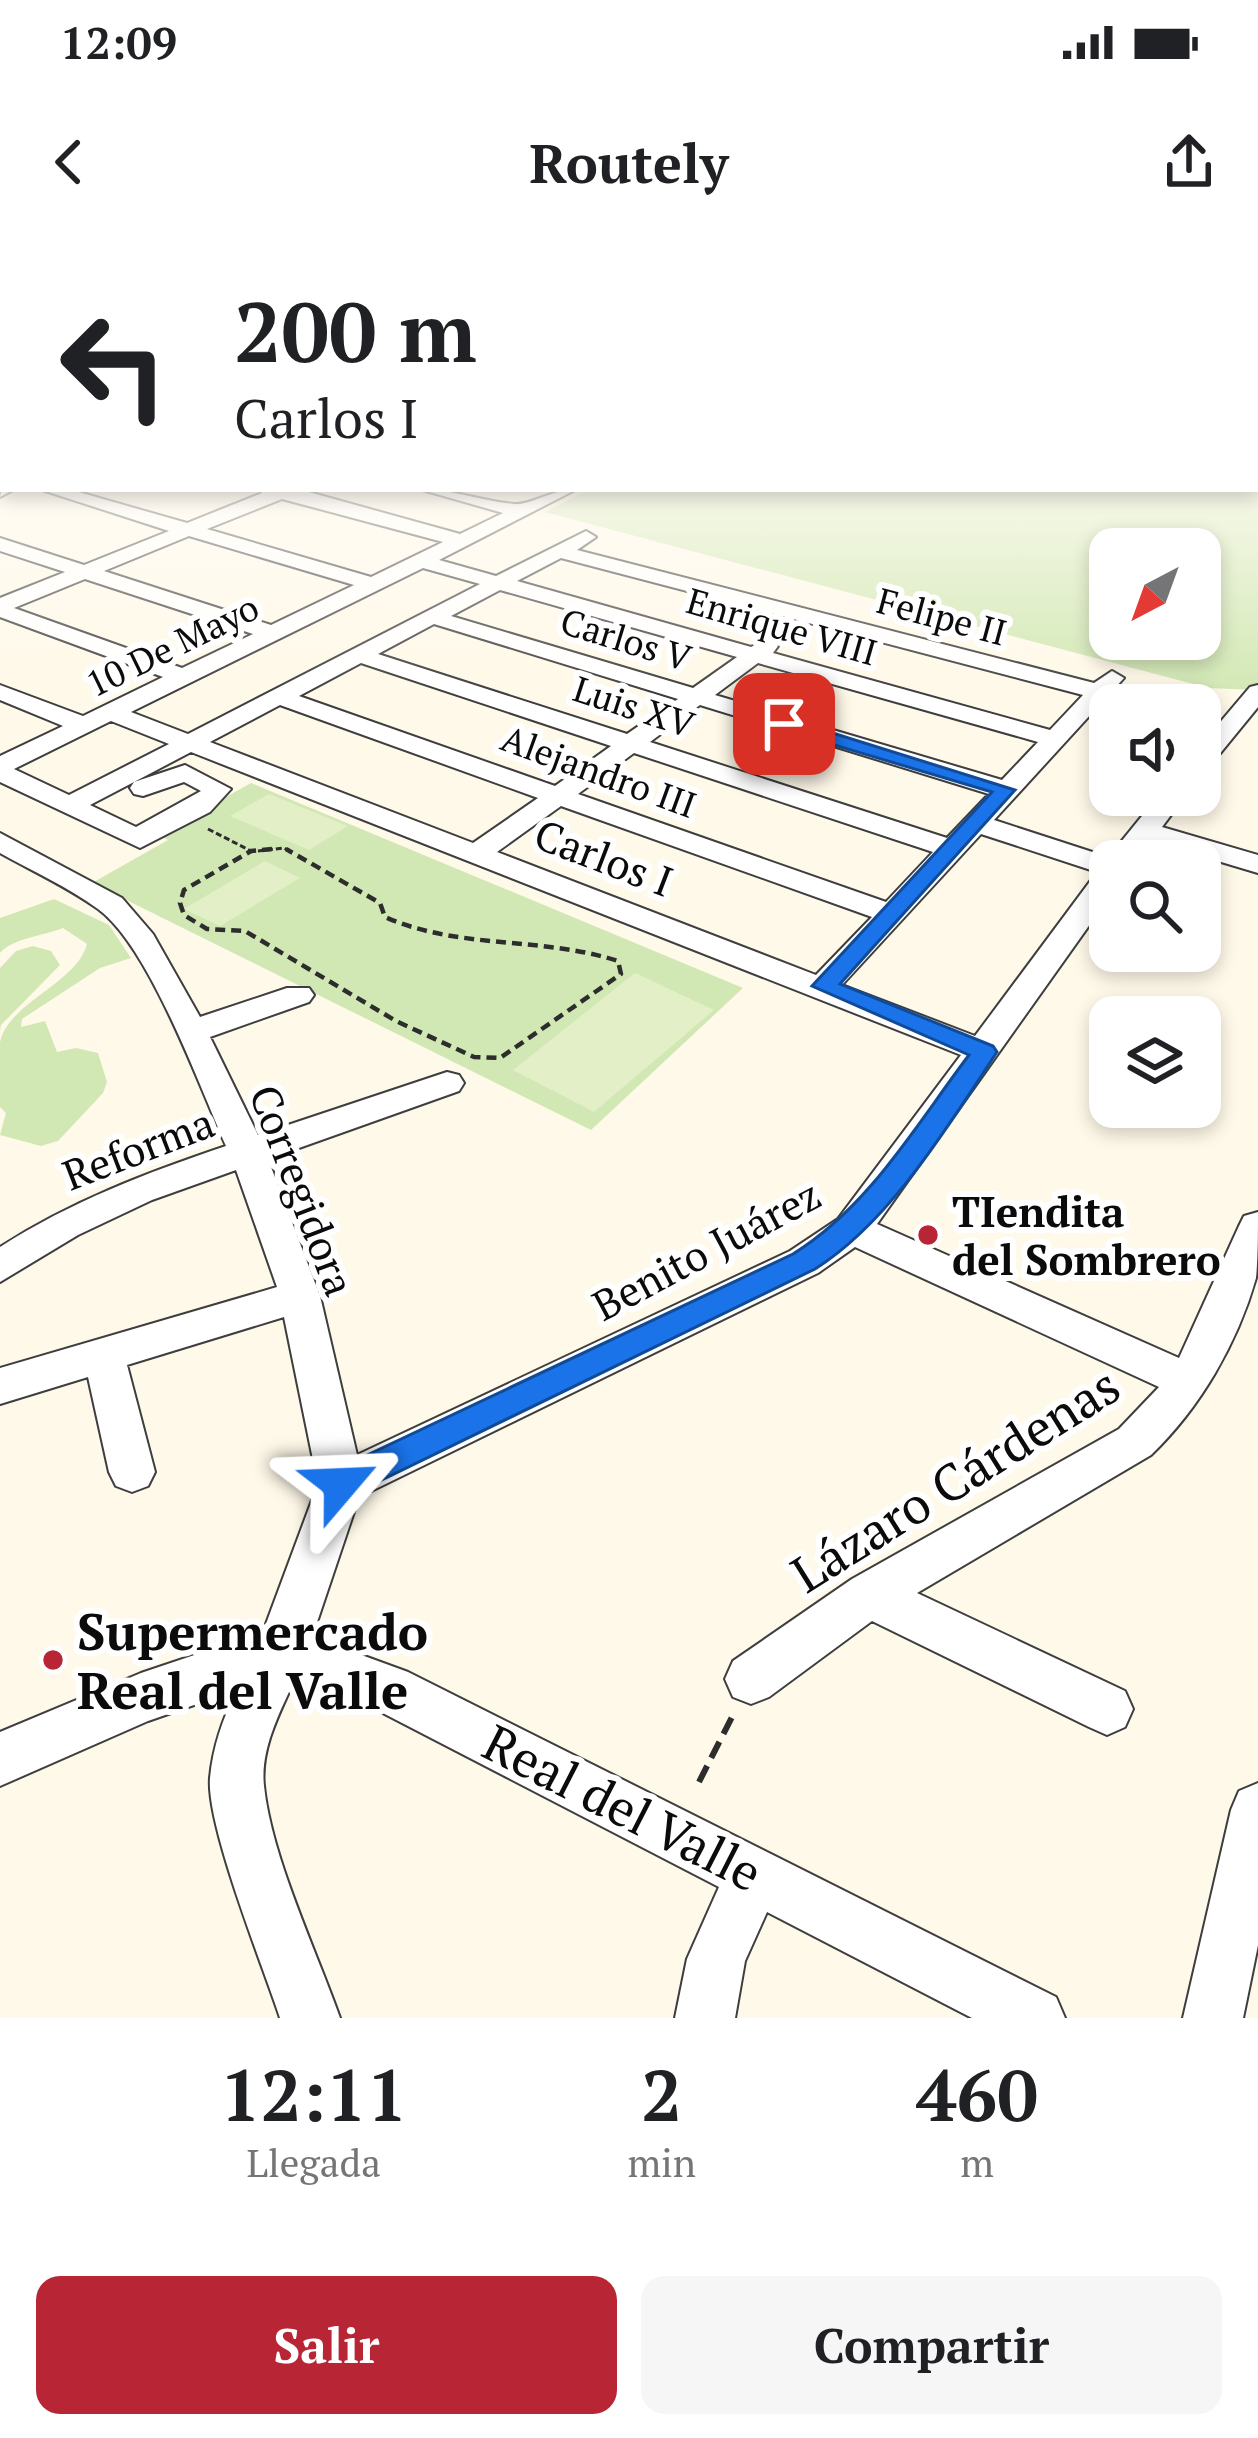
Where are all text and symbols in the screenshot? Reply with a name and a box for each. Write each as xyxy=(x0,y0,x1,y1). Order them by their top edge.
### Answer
text: 12:09 xyxy=(60,12,177,72)
text: Routely xyxy=(530,127,729,198)
icon: back xyxy=(36,129,102,195)
icon: share xyxy=(1156,129,1222,195)
text: 200 m xyxy=(234,275,477,386)
icon: left xyxy=(36,288,192,444)
text: Carlos I xyxy=(234,382,418,453)
north arrow xyxy=(1089,528,1221,660)
map controls xyxy=(1089,528,1221,1128)
street label: Enrique VIII xyxy=(681,576,883,676)
street label: Felipe II xyxy=(872,576,1012,656)
street label: 10 De Mayo xyxy=(78,583,266,707)
street label: Carlos V xyxy=(555,597,697,681)
street label: Luis XV xyxy=(568,664,701,748)
pin xyxy=(733,673,835,775)
button: sound xyxy=(1089,684,1221,816)
icon: arrive xyxy=(751,691,817,757)
street label: Alejandro III xyxy=(495,714,703,828)
street label: Carlos I xyxy=(527,805,681,909)
button: search xyxy=(1089,840,1221,972)
button: layers xyxy=(1089,996,1221,1128)
street label: Corregidora xyxy=(237,1077,369,1303)
street label: Reforma xyxy=(54,1094,222,1202)
street label: Benito Juárez xyxy=(582,1165,830,1333)
place label: TIendita del Sombrero xyxy=(952,1183,1221,1287)
marker: TIendita del Sombrero xyxy=(915,1222,941,1248)
street label: Lázaro Cárdenas xyxy=(778,1351,1132,1607)
position arrow xyxy=(278,1421,404,1547)
place label: Supermercado Real del Valle xyxy=(77,1597,428,1724)
marker: Supermercado Real del Valle xyxy=(40,1647,66,1673)
street label: Real del Valle xyxy=(472,1708,774,1906)
text: 12:11 xyxy=(220,2046,407,2142)
text: 2 xyxy=(641,2046,682,2142)
text: 460 xyxy=(916,2046,1038,2142)
text: Llegada xyxy=(247,2136,381,2188)
text: min xyxy=(627,2136,696,2188)
text: m xyxy=(960,2136,994,2188)
button: Salir xyxy=(36,2276,617,2414)
button: Compartir xyxy=(641,2276,1222,2414)

